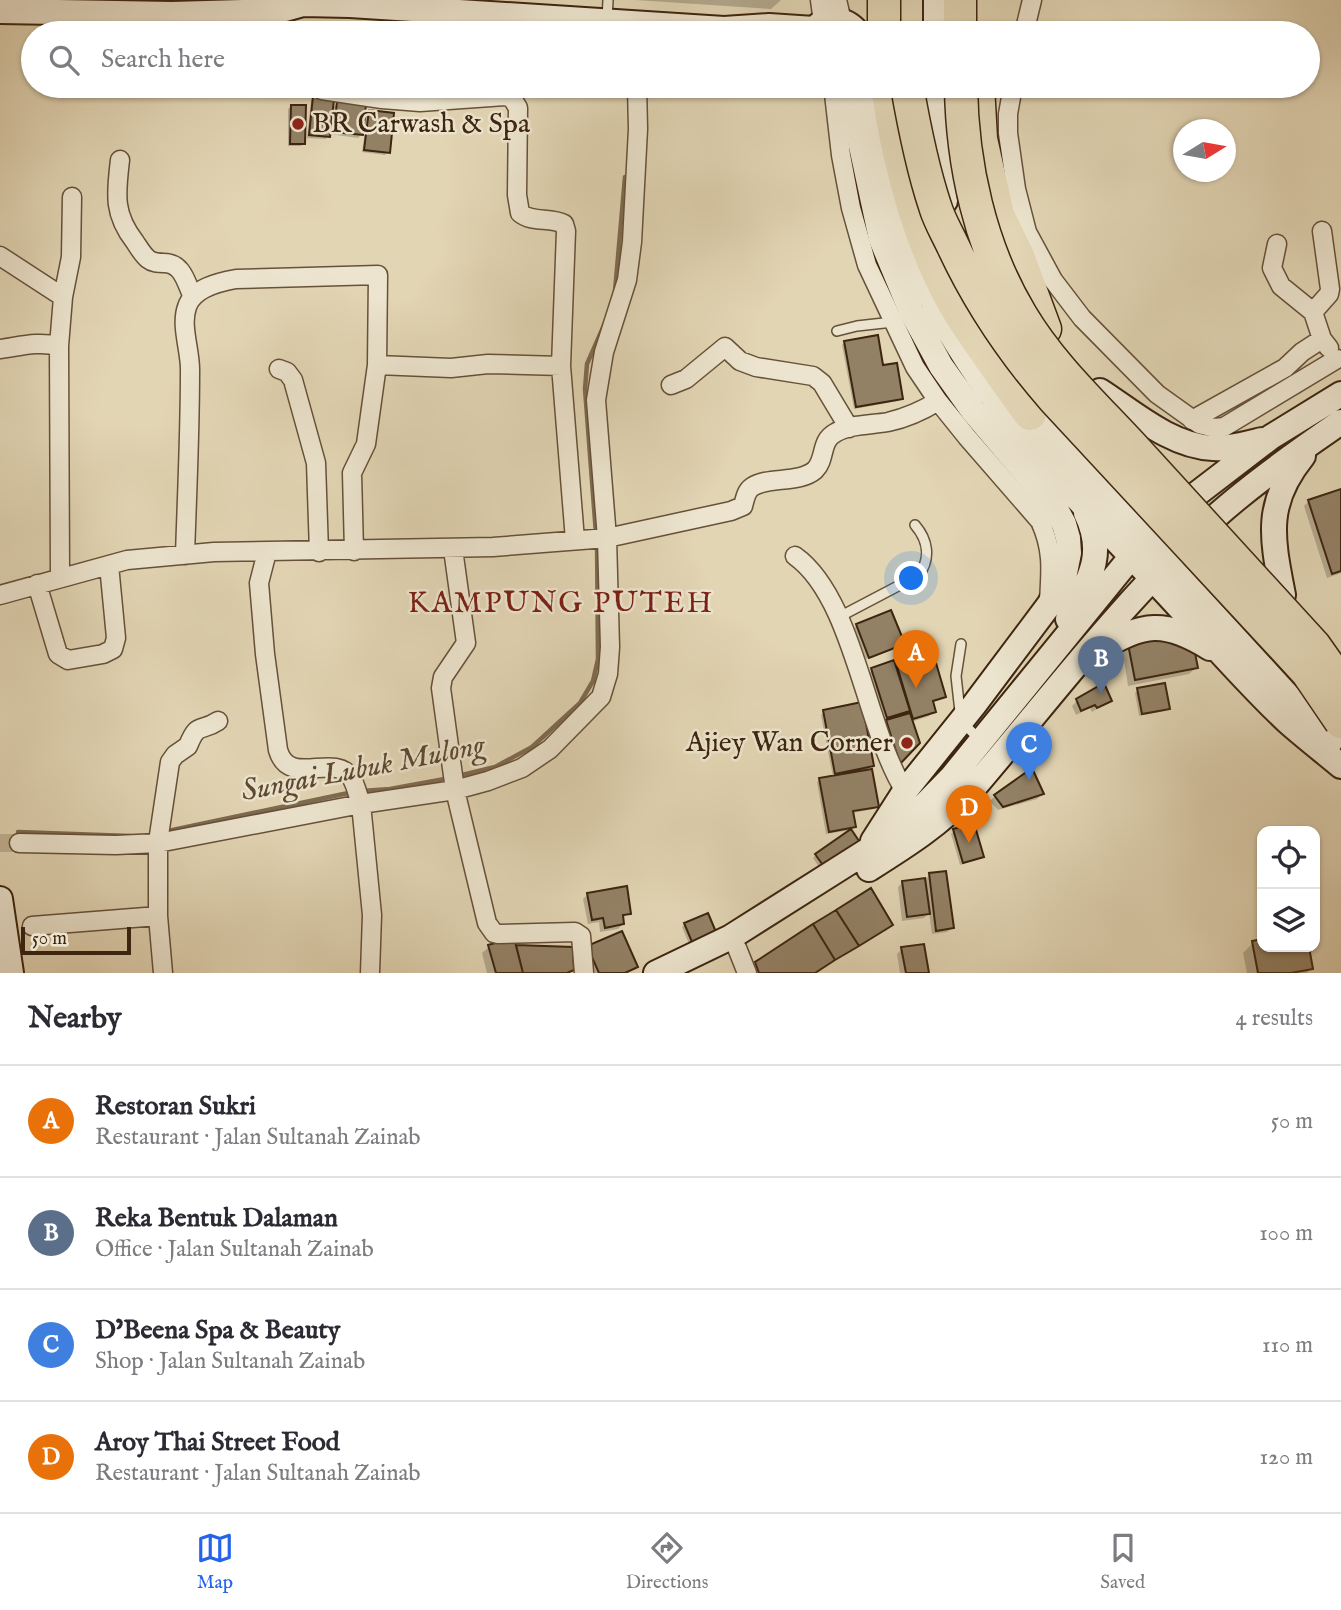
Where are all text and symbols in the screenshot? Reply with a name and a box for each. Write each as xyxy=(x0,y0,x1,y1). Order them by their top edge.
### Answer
search box xyxy=(21,21,1320,98)
icon: search xyxy=(45,41,83,79)
text: Search here xyxy=(101,43,225,76)
place label: BR Carwash & Spa xyxy=(312,107,531,142)
marker: BR Carwash & Spa xyxy=(290,116,306,132)
north arrow xyxy=(1173,119,1236,182)
your location xyxy=(894,561,928,595)
district label: KAMPUNG PUTEH xyxy=(408,585,714,623)
pin: A xyxy=(893,630,939,688)
pin: B xyxy=(1078,636,1124,694)
pin: C xyxy=(1006,722,1052,780)
water label: Sungai Lubuk Mulong xyxy=(238,726,489,811)
place label: Ajiey Wan Corner xyxy=(685,726,893,761)
marker: Ajiey Wan Corner xyxy=(899,735,915,751)
pin: D xyxy=(946,785,992,843)
map controls xyxy=(1257,826,1320,952)
button: locate xyxy=(1257,826,1320,889)
button: layers xyxy=(1257,889,1320,952)
scale bar xyxy=(21,924,131,956)
text: 50 m xyxy=(32,927,67,951)
text: Nearby xyxy=(28,1000,121,1038)
text: 4 results xyxy=(1235,1004,1313,1033)
text: Restoran Sukri xyxy=(95,1090,256,1123)
text: A xyxy=(43,1107,59,1136)
text: 50 m xyxy=(1271,1107,1313,1136)
text: Restaurant · Jalan Sultanah Zainab xyxy=(95,1123,421,1152)
text: Reka Bentuk Dalaman xyxy=(95,1202,338,1235)
text: B xyxy=(43,1219,59,1248)
text: 100 m xyxy=(1259,1219,1313,1248)
text: Office · Jalan Sultanah Zainab xyxy=(95,1235,374,1264)
text: D’Beena Spa & Beauty xyxy=(95,1314,340,1347)
text: C xyxy=(43,1331,59,1360)
text: 110 m xyxy=(1262,1331,1313,1360)
text: Shop · Jalan Sultanah Zainab xyxy=(95,1347,365,1376)
text: Aroy Thai Street Food xyxy=(95,1426,340,1459)
text: D xyxy=(42,1443,60,1472)
text: 120 m xyxy=(1260,1443,1313,1472)
text: Restaurant · Jalan Sultanah Zainab xyxy=(95,1459,421,1488)
tab: Map xyxy=(196,1529,234,1595)
tab: Directions xyxy=(626,1529,708,1595)
tab: Saved xyxy=(1100,1529,1145,1595)

